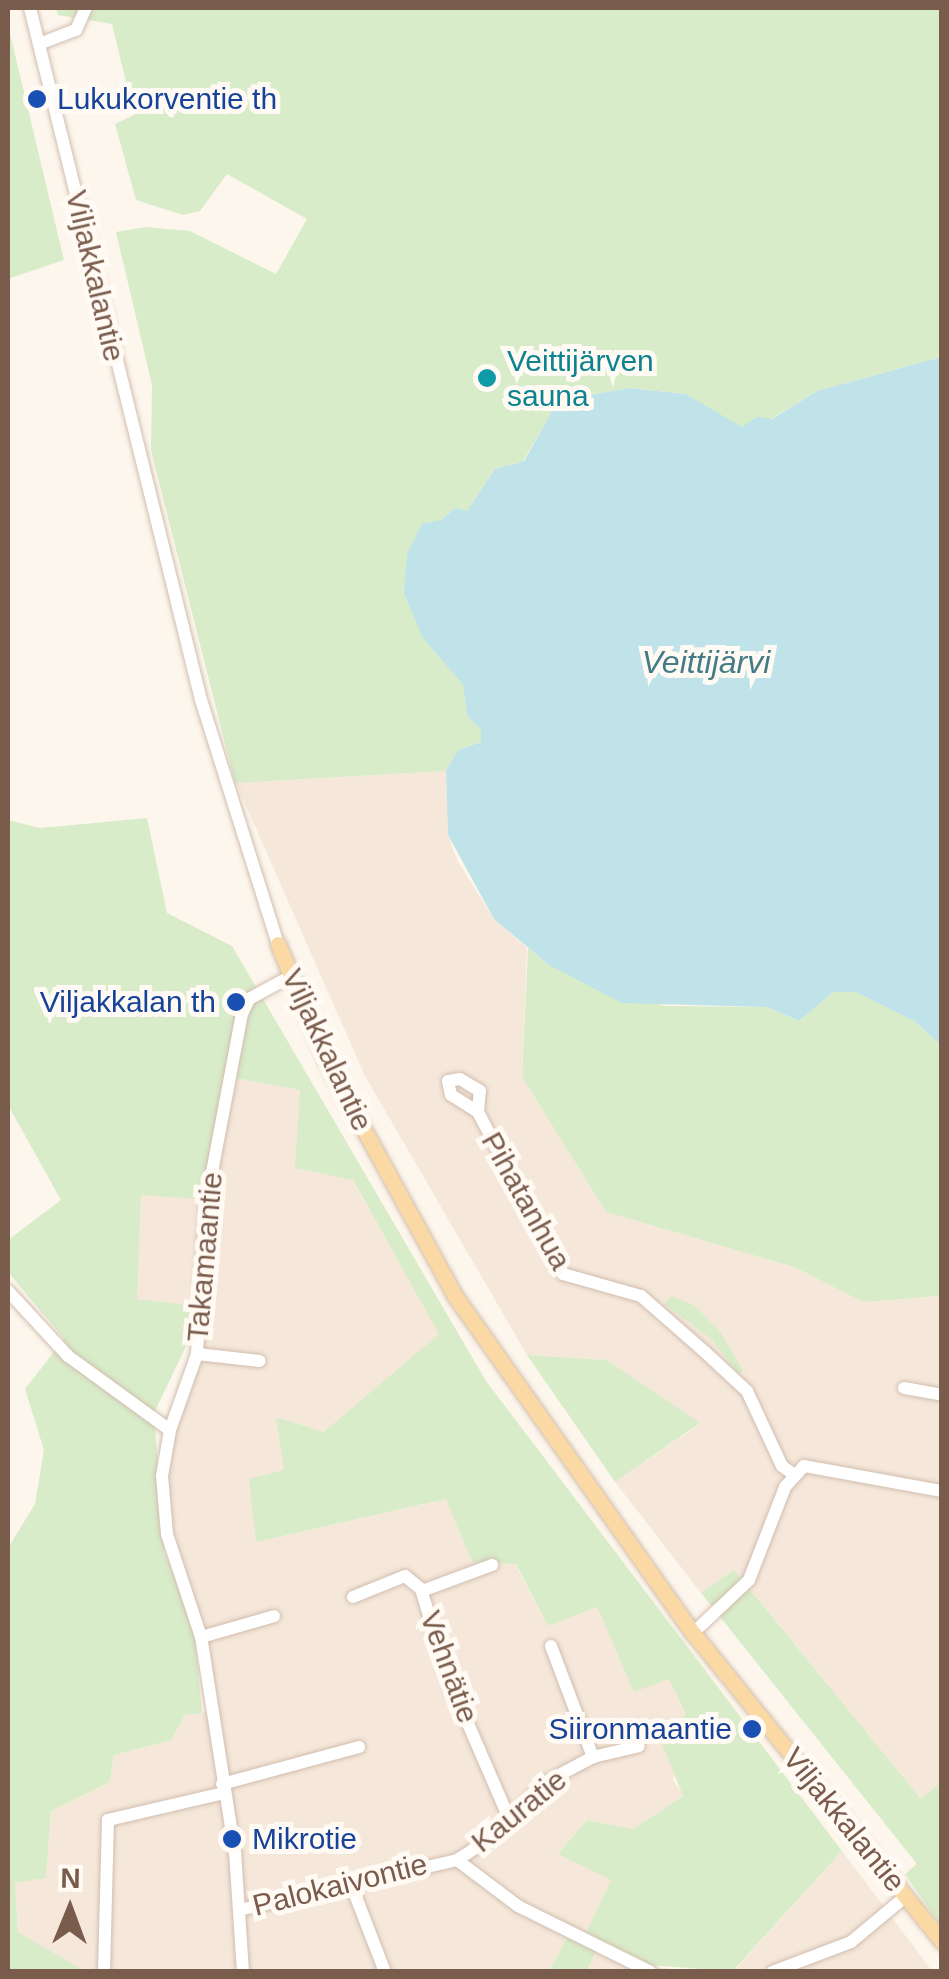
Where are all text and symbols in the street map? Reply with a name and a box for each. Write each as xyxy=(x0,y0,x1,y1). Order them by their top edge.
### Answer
place label: Lukukorventie th xyxy=(57,81,277,117)
marker: Lukukorventie th xyxy=(26,88,48,110)
street label: Viljakkalantie xyxy=(58,187,132,365)
place label: Veittijärven sauna xyxy=(507,343,654,414)
marker: Veittijärven sauna xyxy=(476,367,498,389)
water label: Veittijärvi xyxy=(642,643,770,681)
street label: Viljakkalantie xyxy=(274,963,380,1137)
place label: Viljakkalan th xyxy=(40,984,216,1020)
marker: Viljakkalan th xyxy=(225,991,247,1013)
street label: Pihatanhua xyxy=(473,1126,579,1276)
street label: Takamaantie xyxy=(180,1171,230,1343)
street label: Vehnätie xyxy=(412,1606,486,1728)
place label: Siironmaantie xyxy=(549,1711,732,1747)
marker: Siironmaantie xyxy=(741,1718,763,1740)
street label: Viljakkalantie xyxy=(775,1741,913,1899)
street label: Kauratie xyxy=(464,1762,574,1860)
place label: Mikrotie xyxy=(252,1821,357,1857)
marker: Mikrotie xyxy=(221,1828,243,1850)
street label: Palokaivontie xyxy=(249,1846,431,1924)
north arrow xyxy=(20,1859,120,1959)
text: N xyxy=(60,1863,81,1894)

